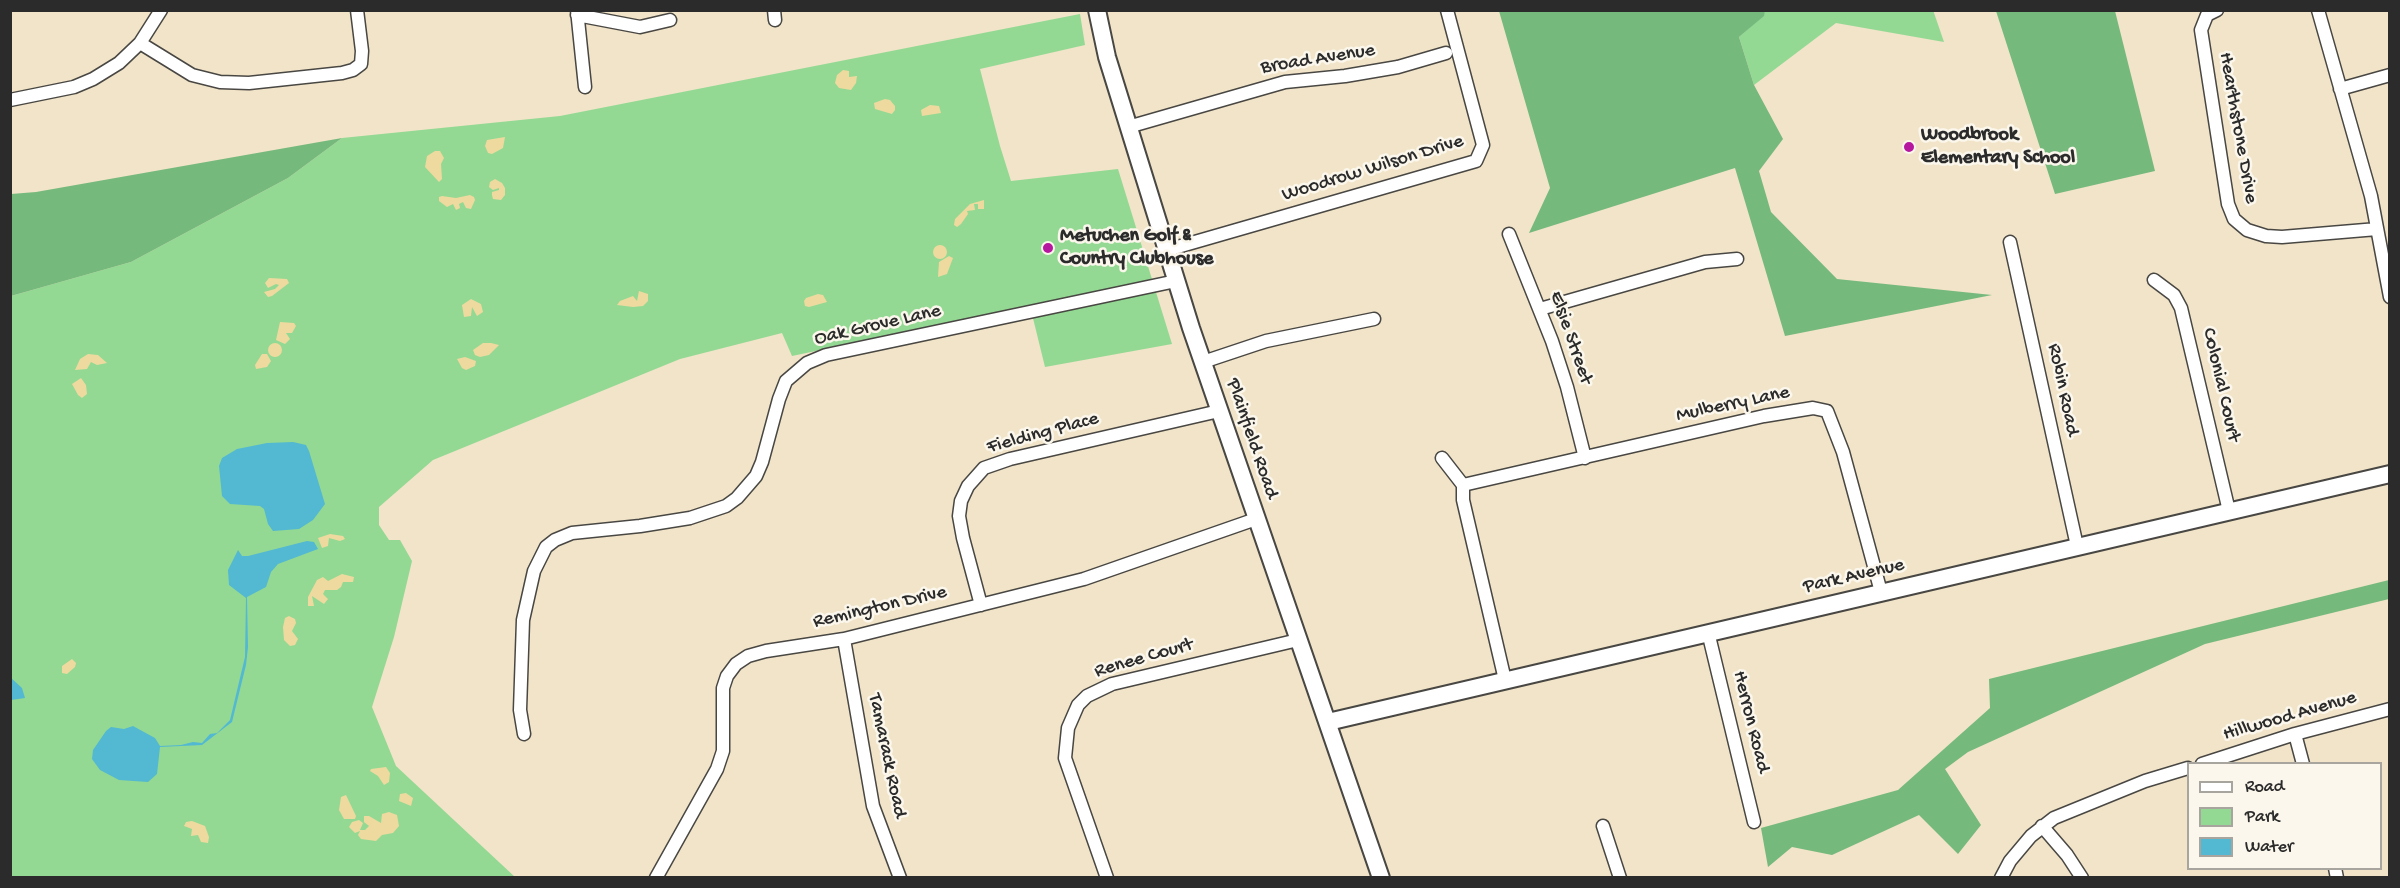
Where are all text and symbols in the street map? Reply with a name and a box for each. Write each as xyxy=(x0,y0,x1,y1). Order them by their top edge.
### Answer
street label: Broad Avenue xyxy=(1259,39,1377,81)
street label: Hearthstone Drive xyxy=(2212,51,2262,205)
place label: Woodbrook Elementary School xyxy=(1921,124,2075,171)
street label: Woodrow Wilson Drive xyxy=(1279,130,1467,208)
marker: Woodbrook Elementary School xyxy=(1902,140,1916,154)
place label: Metuchen Golf & Country Clubhouse xyxy=(1060,225,1213,272)
marker: Metuchen Golf & Country Clubhouse xyxy=(1041,241,1055,255)
street label: Elsie Street xyxy=(1543,288,1597,388)
street label: Oak Grove Lane xyxy=(812,300,944,352)
street label: Colonial Court xyxy=(2195,326,2245,444)
street label: Robin Road xyxy=(2041,342,2083,438)
street label: Plainfield Road xyxy=(1219,376,1283,502)
street label: Mulberry Lane xyxy=(1674,381,1792,429)
street label: Fielding Place xyxy=(985,408,1101,460)
street label: Park Avenue xyxy=(1801,554,1907,600)
street label: Remington Drive xyxy=(811,581,949,635)
street label: Renee Court xyxy=(1092,633,1196,685)
street label: Herron Road xyxy=(1726,669,1774,775)
street label: Hillwood Avenue xyxy=(2221,687,2359,747)
street label: Tamarack Road xyxy=(861,692,911,820)
legend xyxy=(2187,762,2382,870)
text: Road xyxy=(2245,777,2284,798)
text: Park xyxy=(2245,807,2279,828)
text: Water xyxy=(2245,837,2293,858)

